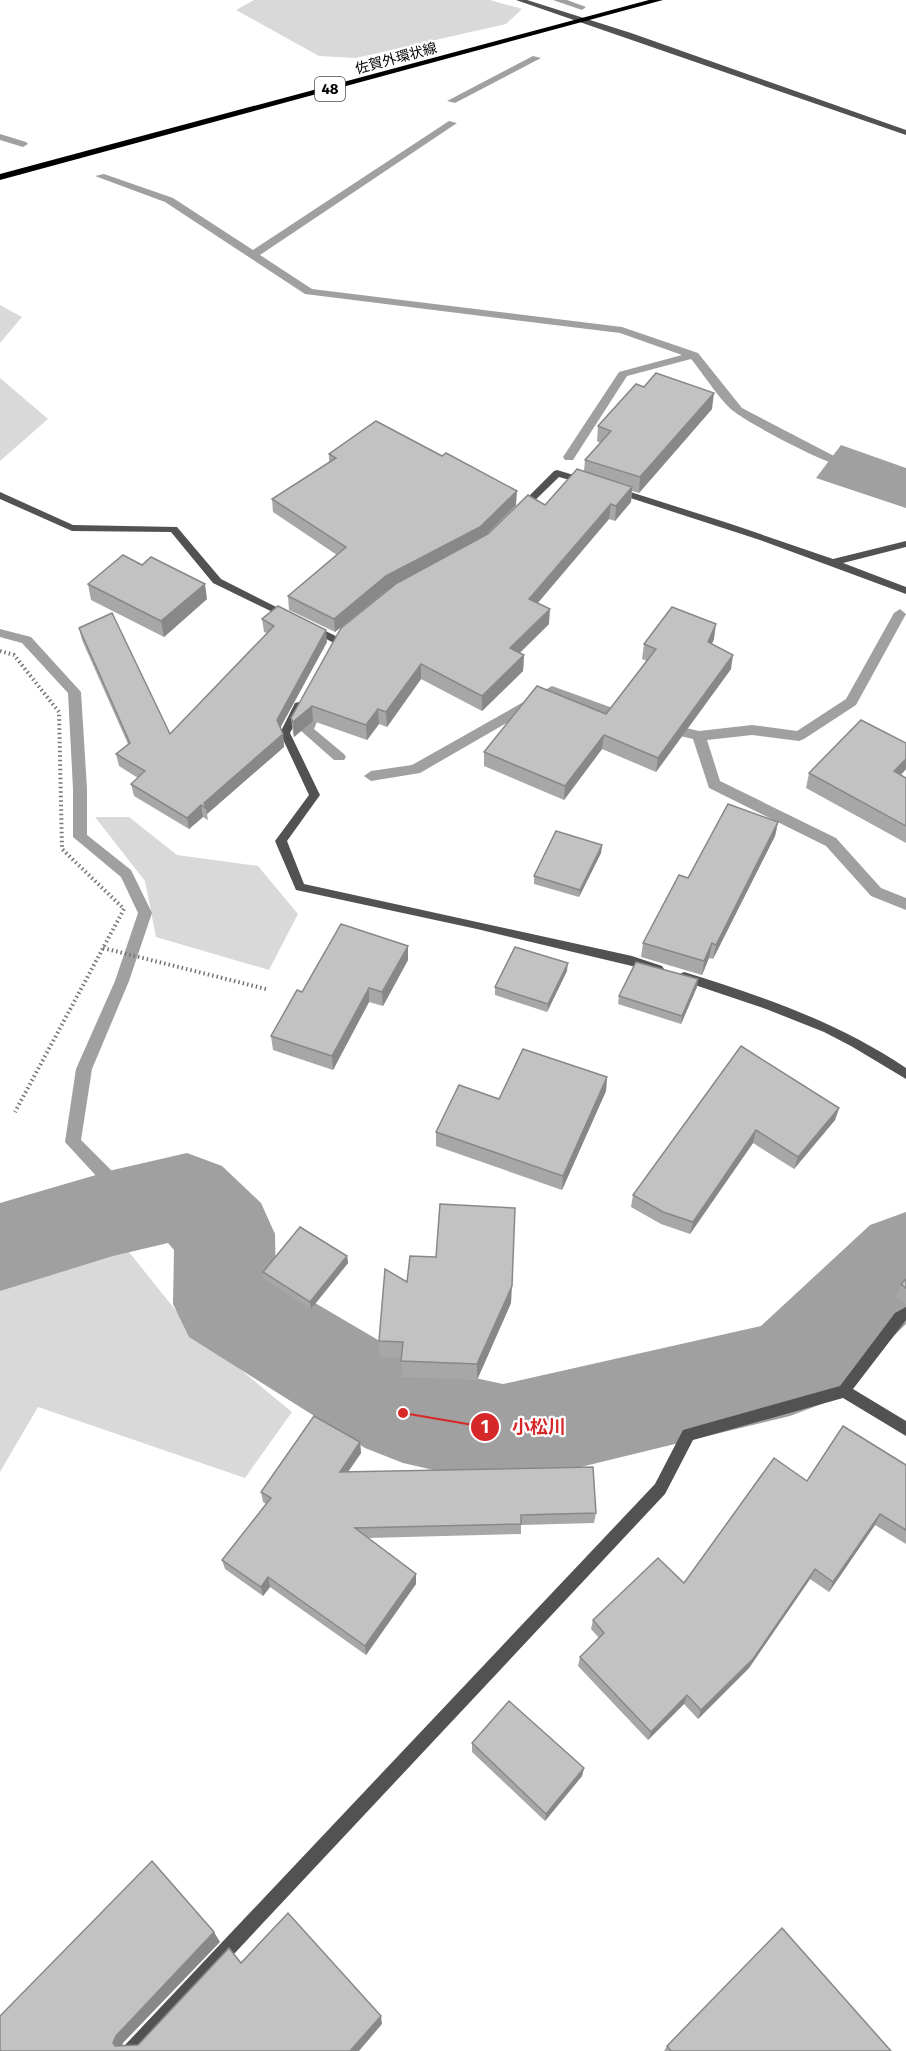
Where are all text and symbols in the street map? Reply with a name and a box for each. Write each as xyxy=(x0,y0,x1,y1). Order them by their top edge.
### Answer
street label: 佐賀外環状線 xyxy=(353,39,439,78)
road number: 48 xyxy=(315,77,345,101)
callout: 小松川 xyxy=(470,1409,578,1445)
text: 1 xyxy=(481,1416,489,1438)
text: 小松川 xyxy=(512,1416,566,1438)

